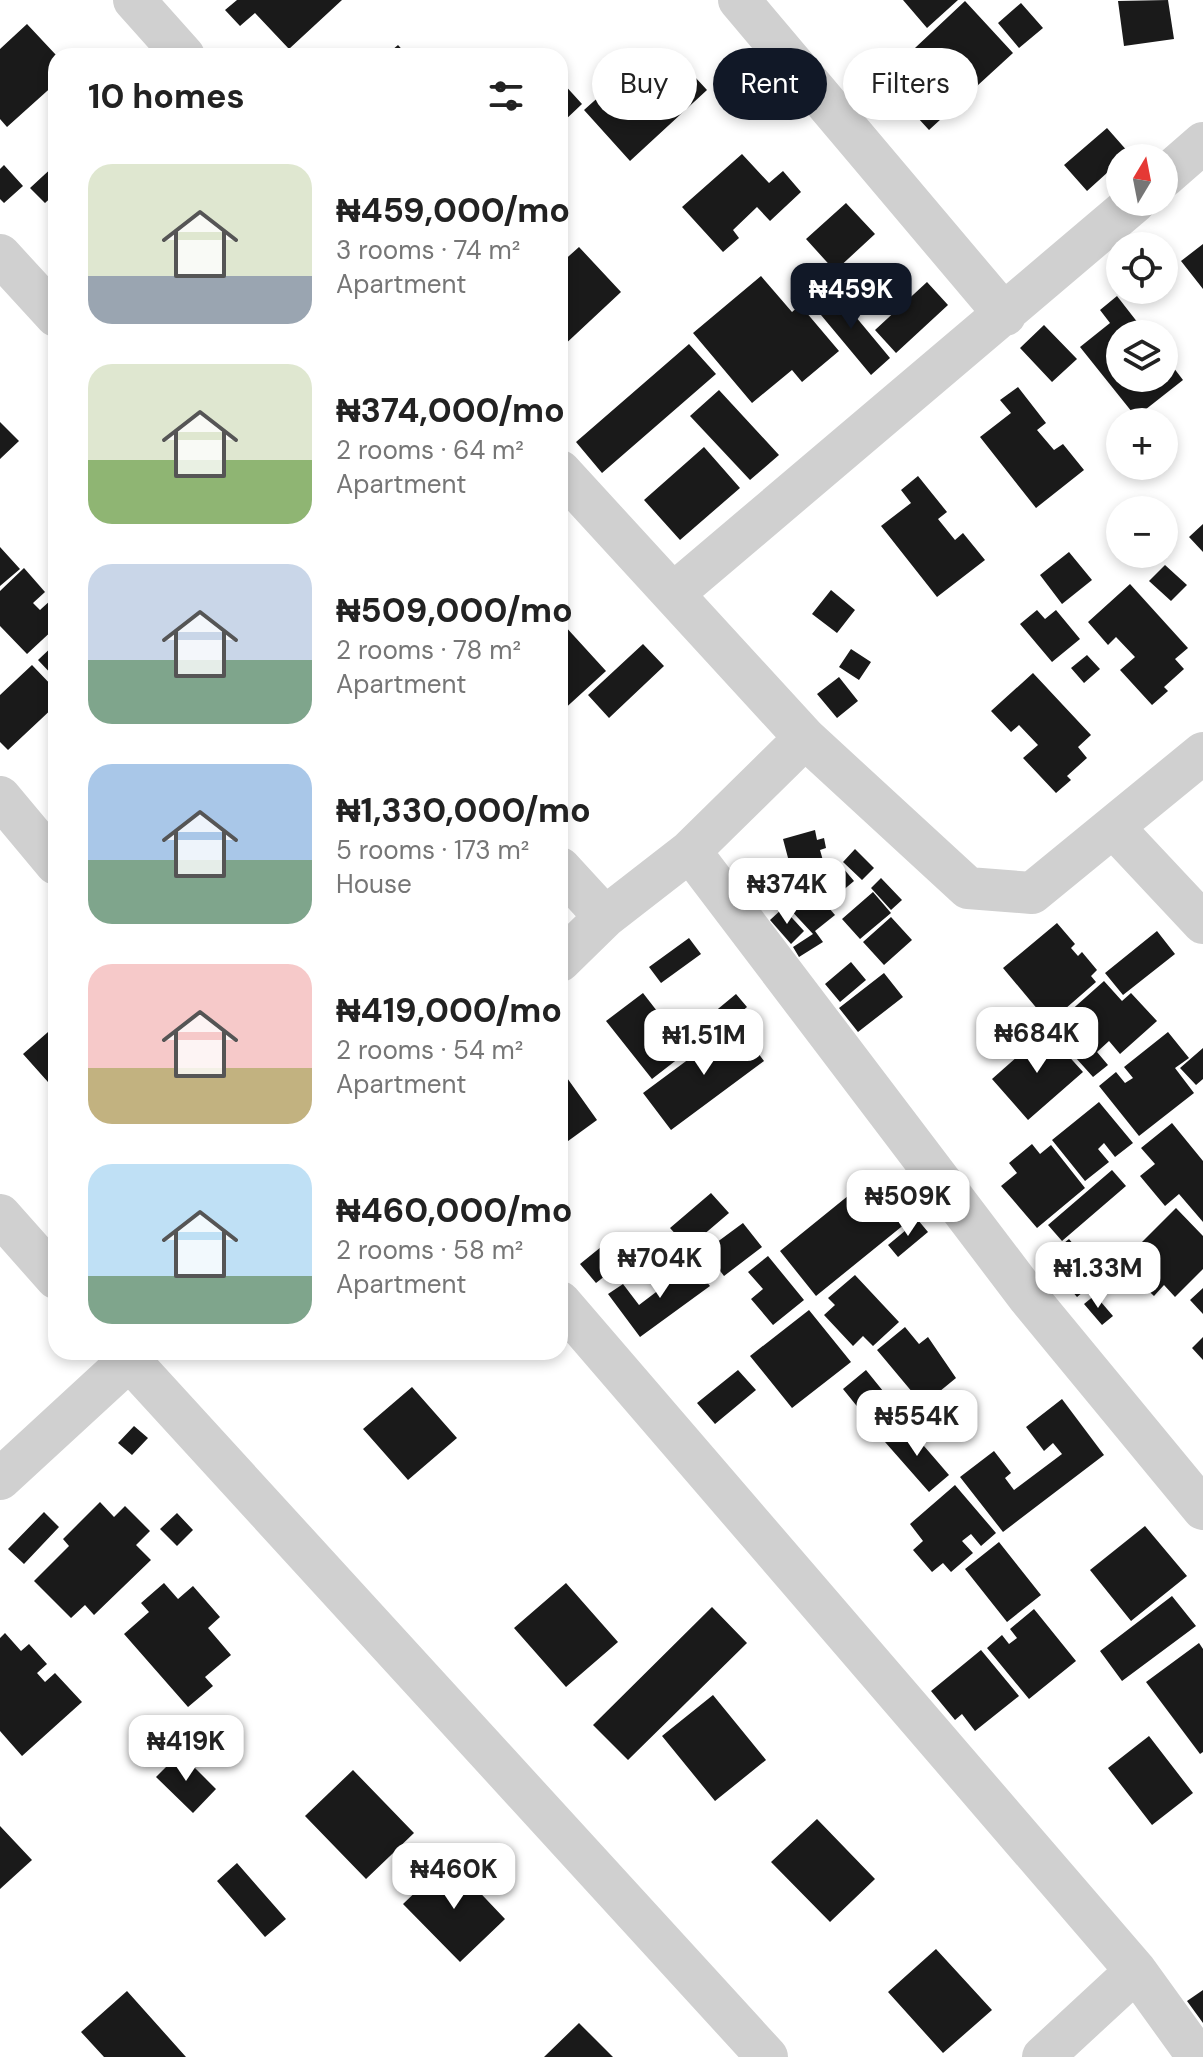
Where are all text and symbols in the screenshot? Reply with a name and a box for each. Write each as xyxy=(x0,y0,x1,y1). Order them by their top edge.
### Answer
chip: Buy xyxy=(592,48,697,120)
chip: Rent xyxy=(713,48,827,120)
chip: Filters xyxy=(843,48,978,120)
text: 10 homes xyxy=(88,74,245,119)
icon: filters xyxy=(484,74,528,118)
north arrow xyxy=(1106,144,1178,216)
map controls xyxy=(1106,144,1178,568)
text: ₦459,000/mo xyxy=(336,188,570,233)
icon: home xyxy=(152,196,248,292)
button: locate xyxy=(1106,232,1178,304)
text: 3 rooms · 74 m² xyxy=(336,233,520,267)
pin: ₦459K xyxy=(795,263,907,331)
text: Apartment xyxy=(336,267,467,301)
text: ₦459K xyxy=(809,272,893,306)
button: layers xyxy=(1106,320,1178,392)
text: ₦374,000/mo xyxy=(336,388,565,433)
icon: home xyxy=(152,396,248,492)
button: + xyxy=(1106,408,1178,480)
text: 2 rooms · 64 m² xyxy=(336,433,524,467)
text: Apartment xyxy=(336,467,467,501)
button: − xyxy=(1106,496,1178,568)
text: ₦509,000/mo xyxy=(336,588,573,633)
icon: home xyxy=(152,596,248,692)
text: 2 rooms · 78 m² xyxy=(336,633,521,667)
text: Apartment xyxy=(336,667,467,701)
text: ₦1,330,000/mo xyxy=(336,788,591,833)
icon: home xyxy=(152,796,248,892)
text: 5 rooms · 173 m² xyxy=(336,833,529,867)
pin: ₦374K xyxy=(731,858,843,926)
text: House xyxy=(336,867,412,901)
text: ₦374K xyxy=(747,867,827,901)
text: ₦419,000/mo xyxy=(336,988,562,1033)
icon: home xyxy=(152,996,248,1092)
pin: ₦684K xyxy=(981,1007,1093,1075)
pin: ₦1.51M xyxy=(639,1009,769,1077)
text: ₦684K xyxy=(994,1016,1080,1050)
text: ₦1.51M xyxy=(662,1018,746,1052)
text: 2 rooms · 54 m² xyxy=(336,1033,523,1067)
text: Apartment xyxy=(336,1067,467,1101)
pin: ₦509K xyxy=(852,1170,964,1238)
text: ₦509K xyxy=(865,1179,951,1213)
text: ₦460,000/mo xyxy=(336,1188,573,1233)
icon: home xyxy=(152,1196,248,1292)
pin: ₦704K xyxy=(604,1232,716,1300)
text: 2 rooms · 58 m² xyxy=(336,1233,523,1267)
text: ₦704K xyxy=(618,1241,702,1275)
pin: ₦1.33M xyxy=(1033,1242,1163,1310)
text: ₦1.33M xyxy=(1053,1251,1143,1285)
text: Apartment xyxy=(336,1267,467,1301)
pin: ₦554K xyxy=(861,1390,973,1458)
text: ₦554K xyxy=(875,1399,960,1433)
pin: ₦419K xyxy=(130,1715,242,1783)
text: ₦419K xyxy=(147,1724,225,1758)
pin: ₦460K xyxy=(398,1843,510,1911)
text: ₦460K xyxy=(410,1852,498,1886)

